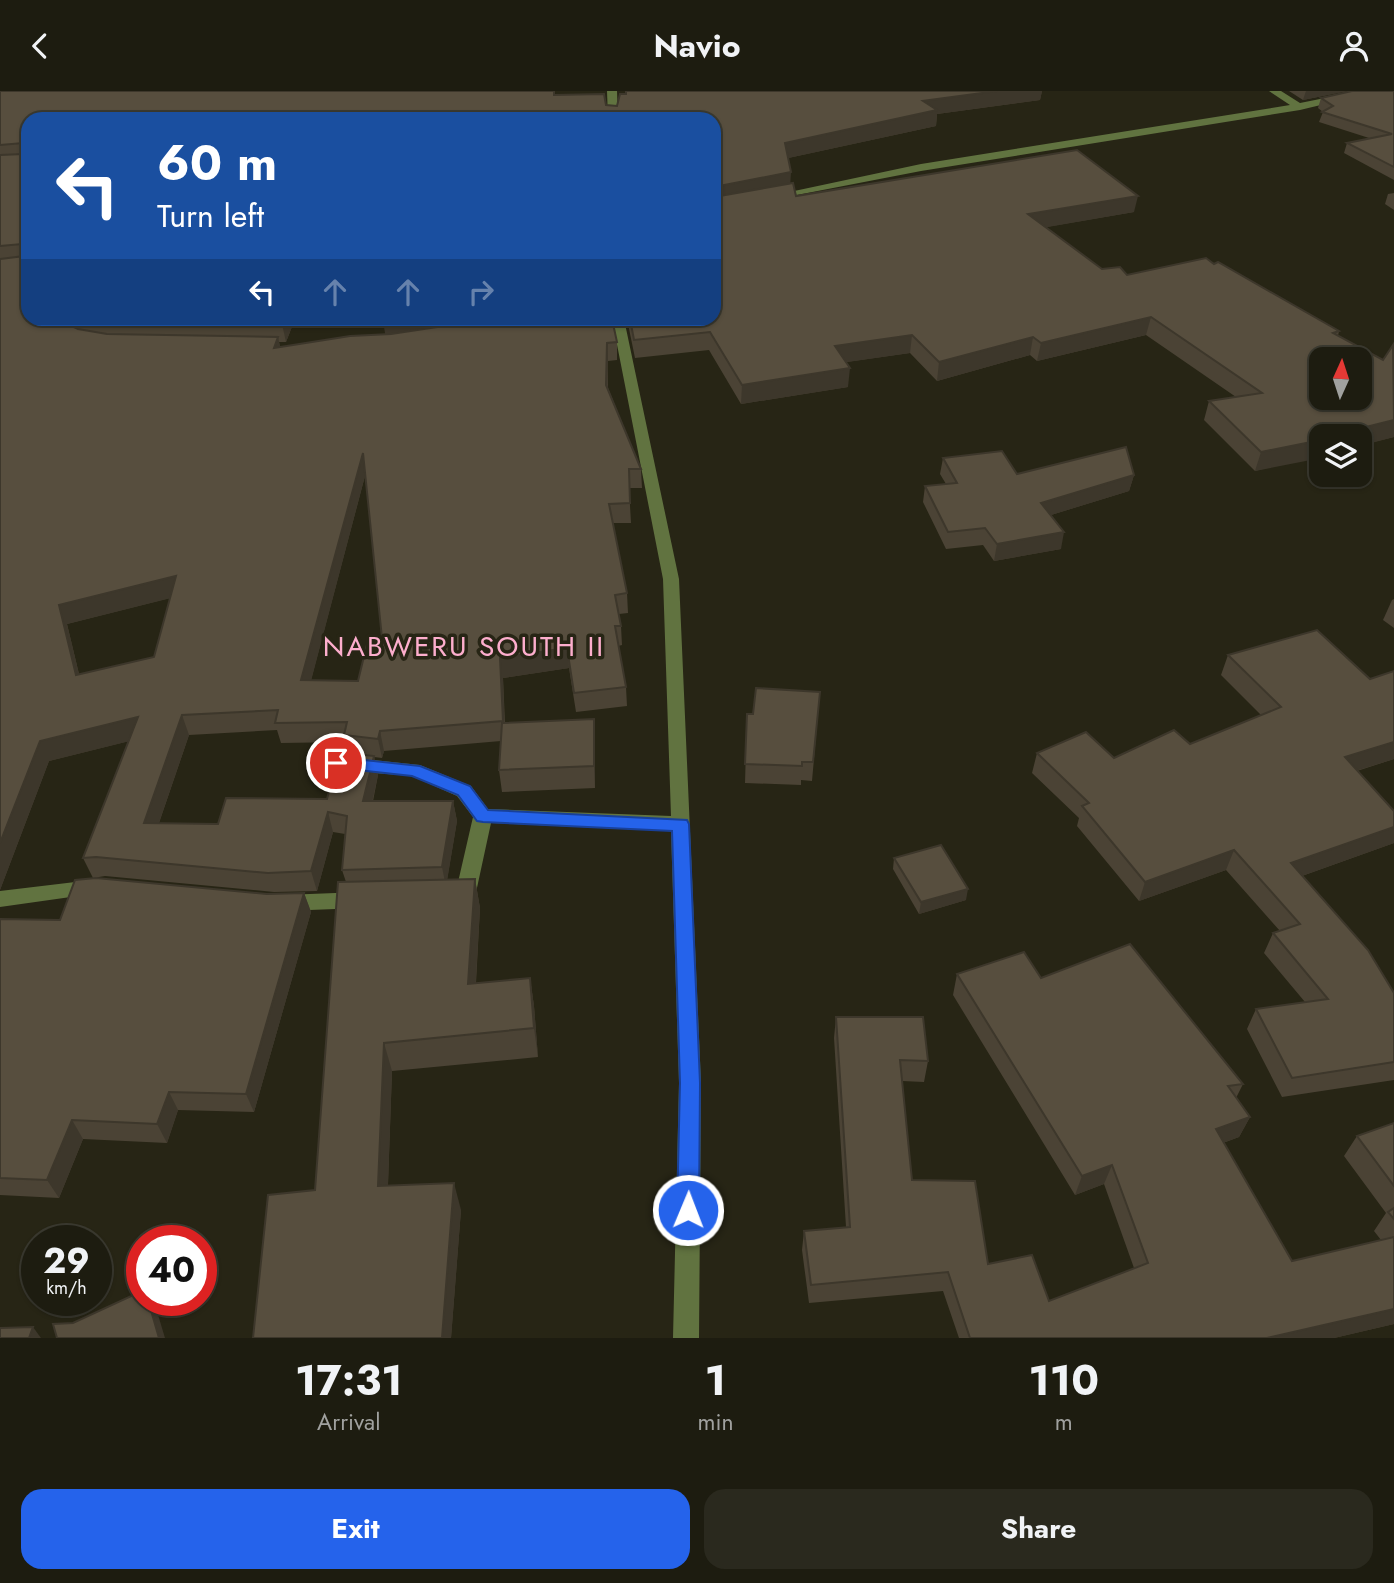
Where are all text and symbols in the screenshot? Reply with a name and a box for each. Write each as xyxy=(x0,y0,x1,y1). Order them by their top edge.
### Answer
text: Navio xyxy=(653,23,741,69)
icon: back xyxy=(21,27,59,65)
icon: person xyxy=(1335,27,1373,65)
text: 60 m xyxy=(157,128,277,198)
icon: left xyxy=(42,140,133,231)
text: Turn left xyxy=(157,193,264,239)
icon: left xyxy=(243,273,281,311)
icon: ahead xyxy=(316,273,354,311)
icon: ahead xyxy=(389,273,427,311)
icon: right xyxy=(462,273,500,311)
north arrow xyxy=(1309,347,1372,409)
map controls xyxy=(1309,347,1372,487)
button: layers xyxy=(1309,424,1372,487)
district label: NABWERU SOUTH II xyxy=(323,626,605,667)
pin xyxy=(306,733,366,793)
icon: arrive xyxy=(317,744,355,782)
position arrow xyxy=(651,1173,725,1247)
speed limit sign: 40 xyxy=(126,1225,217,1316)
text: 29 xyxy=(43,1236,90,1286)
text: km/h xyxy=(46,1275,87,1301)
text: 17:31 xyxy=(295,1350,403,1411)
text: 1 xyxy=(705,1350,726,1411)
text: 110 xyxy=(1028,1350,1099,1411)
text: Arrival xyxy=(317,1405,380,1439)
text: min xyxy=(698,1405,734,1439)
text: m xyxy=(1055,1405,1073,1439)
button: Exit xyxy=(21,1489,690,1569)
button: Share xyxy=(704,1489,1373,1569)

